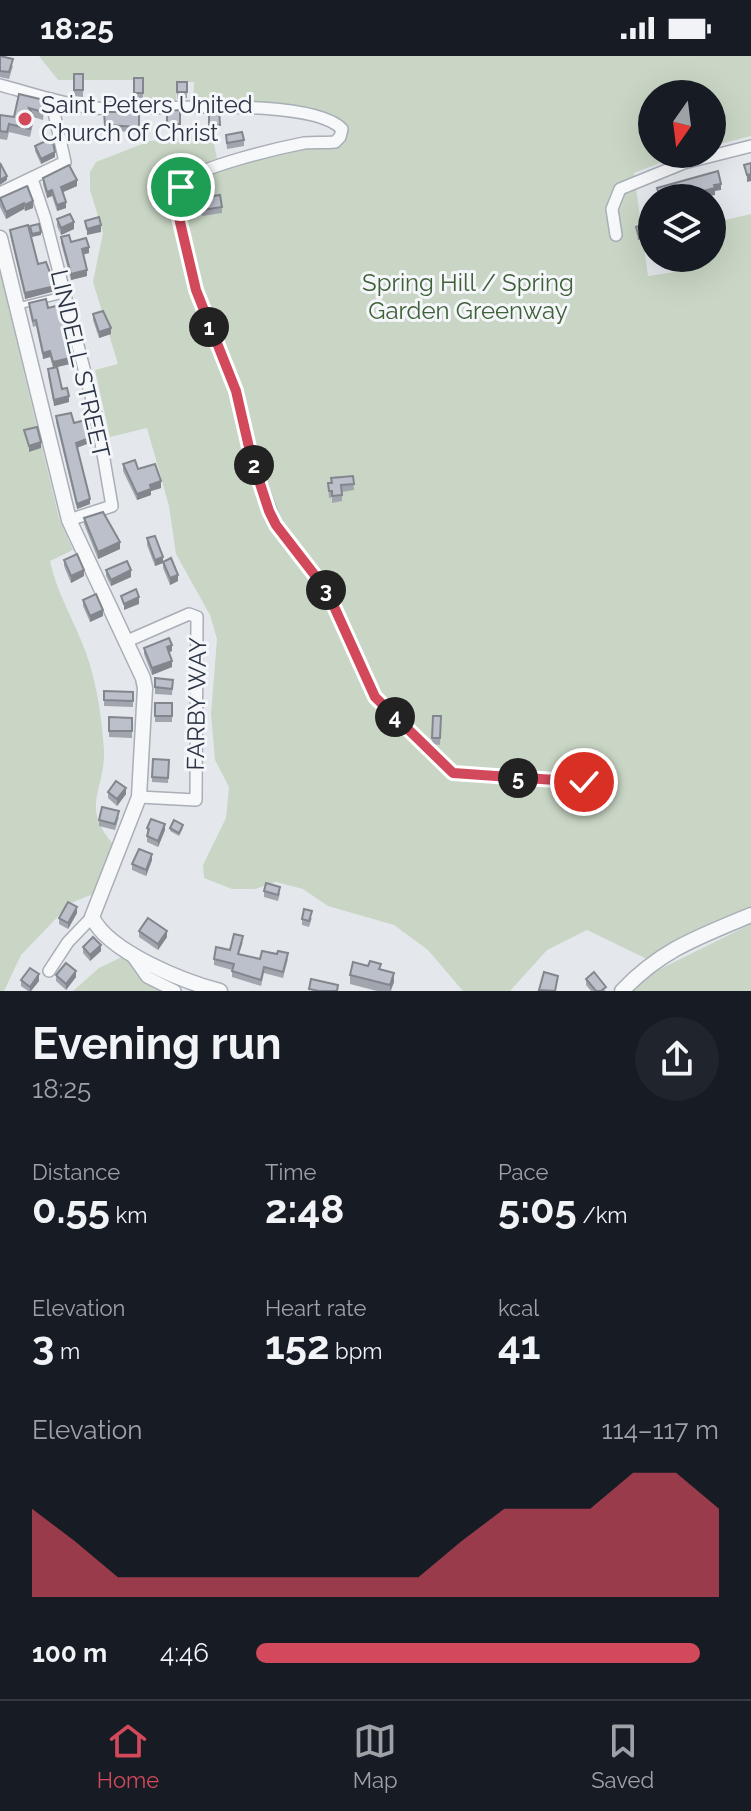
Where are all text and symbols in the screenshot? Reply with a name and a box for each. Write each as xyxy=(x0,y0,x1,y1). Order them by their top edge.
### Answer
text: 18:25 xyxy=(40,11,114,46)
north arrow xyxy=(638,80,726,168)
map controls xyxy=(638,80,726,272)
place label: Saint Peters United Church of Christ xyxy=(41,90,253,147)
marker: Saint Peters United Church of Christ xyxy=(16,110,34,128)
pin xyxy=(147,153,215,221)
icon: arrive xyxy=(159,165,203,209)
button: layers xyxy=(638,184,726,272)
street label: LINDELL STREET xyxy=(45,267,116,461)
park label: Spring Hill / Spring Garden Greenway xyxy=(362,268,574,325)
pin: 1 xyxy=(189,307,229,347)
text: 1 xyxy=(204,314,214,340)
pin: 2 xyxy=(234,445,274,485)
text: 2 xyxy=(248,452,260,478)
pin: 3 xyxy=(306,570,346,610)
text: 3 xyxy=(320,577,332,603)
street label: FARBY WAY xyxy=(181,637,212,771)
pin: 4 xyxy=(375,697,415,737)
text: 4 xyxy=(389,704,401,730)
pin xyxy=(550,748,618,816)
pin: 5 xyxy=(498,758,538,798)
icon: check xyxy=(562,760,606,804)
text: 5 xyxy=(512,765,524,791)
button: share xyxy=(635,1017,719,1101)
text: Evening run xyxy=(32,1018,281,1069)
text: 18:25 xyxy=(32,1074,91,1104)
text: Distance xyxy=(32,1159,120,1185)
text: Time xyxy=(265,1159,316,1185)
text: Pace xyxy=(498,1159,548,1185)
text: 0.55 xyxy=(32,1185,110,1232)
text: 2:48 xyxy=(265,1185,344,1232)
text: 5:05 xyxy=(498,1185,577,1232)
text: km xyxy=(110,1202,147,1228)
text: /km xyxy=(577,1202,628,1228)
text: Elevation xyxy=(32,1295,125,1321)
text: Heart rate xyxy=(265,1295,366,1321)
text: kcal xyxy=(498,1295,539,1321)
text: 3 xyxy=(32,1321,54,1368)
text: 152 xyxy=(265,1321,329,1368)
text: 41 xyxy=(498,1321,541,1368)
text: m xyxy=(54,1338,80,1364)
text: bpm xyxy=(329,1338,382,1364)
text: Elevation xyxy=(32,1415,142,1445)
text: 114–117 m xyxy=(601,1415,719,1445)
text: 100 m xyxy=(32,1638,107,1668)
text: 4:46 xyxy=(160,1638,209,1668)
tab: Home xyxy=(97,1719,159,1793)
tab: Map xyxy=(353,1719,398,1793)
tab: Saved xyxy=(591,1719,654,1793)

